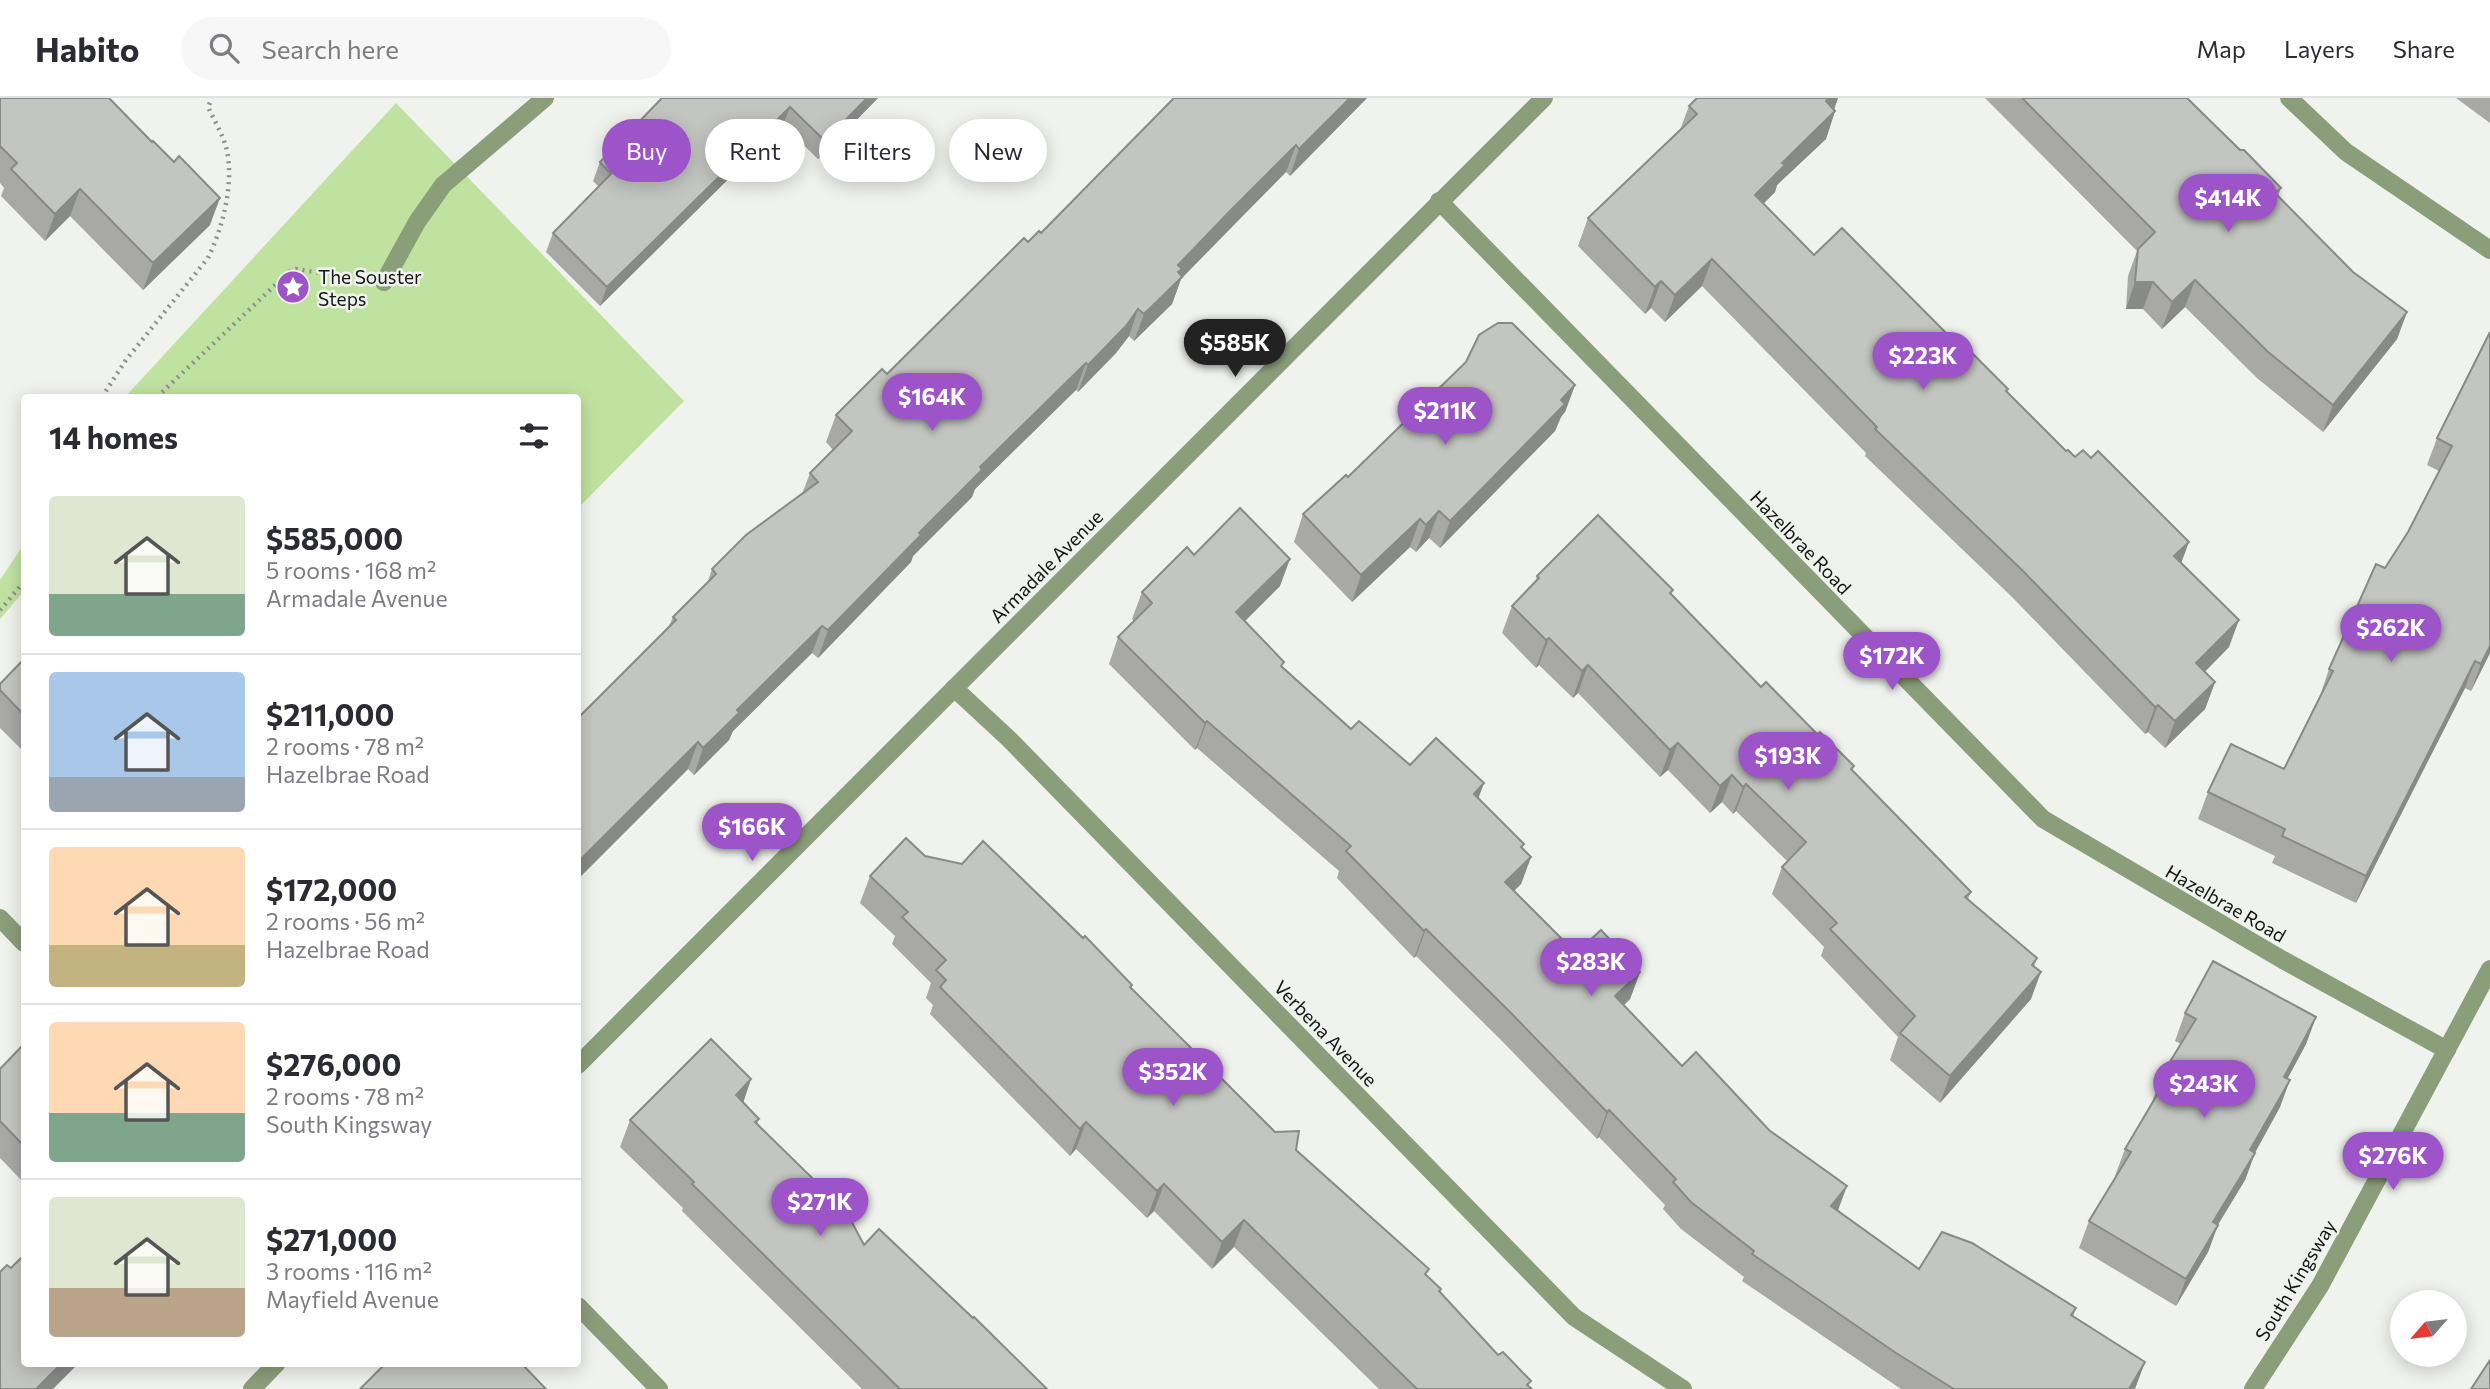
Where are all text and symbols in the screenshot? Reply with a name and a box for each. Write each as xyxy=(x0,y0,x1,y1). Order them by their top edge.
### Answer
search box xyxy=(181,17,671,80)
text: Habito xyxy=(35,28,139,69)
icon: search xyxy=(205,29,243,67)
text: Search here xyxy=(261,33,399,64)
text: Map xyxy=(2197,34,2246,63)
text: Layers xyxy=(2284,34,2355,63)
text: Share xyxy=(2393,34,2455,63)
chip: Buy xyxy=(602,119,691,182)
chip: Rent xyxy=(705,119,805,182)
chip: Filters xyxy=(819,119,935,182)
chip: New xyxy=(949,119,1047,182)
pin: $414K xyxy=(2179,174,2277,234)
text: $414K xyxy=(2194,183,2262,211)
place label: The Souster Steps xyxy=(318,265,422,310)
place icon: The Souster Steps xyxy=(274,268,312,306)
pin: $585K xyxy=(1186,320,1284,379)
text: $585K xyxy=(1200,328,1270,356)
pin: $223K xyxy=(1874,332,1972,392)
text: $223K xyxy=(1889,341,1957,369)
pin: $164K xyxy=(883,374,981,433)
text: $164K xyxy=(898,382,966,410)
pin: $211K xyxy=(1396,388,1494,447)
text: $211K xyxy=(1413,396,1477,424)
icon: filters xyxy=(515,417,553,455)
text: 14 homes xyxy=(49,418,178,455)
street label: Hazelbrae Road xyxy=(1746,485,1856,599)
street label: Armadale Avenue xyxy=(985,505,1107,627)
text: $585,000 xyxy=(266,519,403,556)
icon: home xyxy=(105,524,189,608)
text: 5 rooms · 168 m² xyxy=(266,556,436,584)
text: Armadale Avenue xyxy=(266,584,448,612)
pin: $262K xyxy=(2342,604,2440,664)
text: $262K xyxy=(2356,613,2426,641)
pin: $172K xyxy=(1843,632,1941,692)
text: $172K xyxy=(1859,641,1925,669)
text: $211,000 xyxy=(266,695,394,732)
icon: home xyxy=(105,700,189,784)
text: 2 rooms · 78 m² xyxy=(266,732,424,760)
pin: $193K xyxy=(1739,732,1837,792)
text: $193K xyxy=(1754,741,1822,769)
text: Hazelbrae Road xyxy=(266,760,429,788)
pin: $166K xyxy=(703,804,801,863)
text: $166K xyxy=(718,812,786,840)
street label: Hazelbrae Road xyxy=(2162,859,2290,947)
text: $172,000 xyxy=(266,870,397,907)
icon: home xyxy=(105,875,189,959)
text: 2 rooms · 56 m² xyxy=(266,907,425,935)
text: Hazelbrae Road xyxy=(266,935,429,963)
pin: $283K xyxy=(1542,939,1640,998)
text: $283K xyxy=(1556,947,1626,975)
street label: Verbena Avenue xyxy=(1270,975,1382,1091)
text: $276,000 xyxy=(266,1045,401,1082)
pin: $352K xyxy=(1124,1048,1222,1108)
icon: home xyxy=(105,1050,189,1134)
text: $352K xyxy=(1138,1057,1208,1085)
pin: $243K xyxy=(2155,1060,2253,1120)
text: $243K xyxy=(2169,1069,2239,1097)
text: 2 rooms · 78 m² xyxy=(266,1082,424,1110)
text: South Kingsway xyxy=(266,1110,432,1138)
pin: $276K xyxy=(2344,1132,2442,1192)
text: $276K xyxy=(2359,1141,2427,1169)
pin: $271K xyxy=(771,1178,869,1238)
text: $271K xyxy=(787,1187,853,1215)
street label: South Kingsway xyxy=(2250,1215,2340,1345)
text: $271,000 xyxy=(266,1220,397,1257)
icon: home xyxy=(105,1225,189,1309)
text: 3 rooms · 116 m² xyxy=(266,1257,432,1285)
text: Mayfield Avenue xyxy=(266,1285,439,1313)
north arrow xyxy=(2390,1290,2468,1367)
map controls xyxy=(2390,1290,2467,1367)

